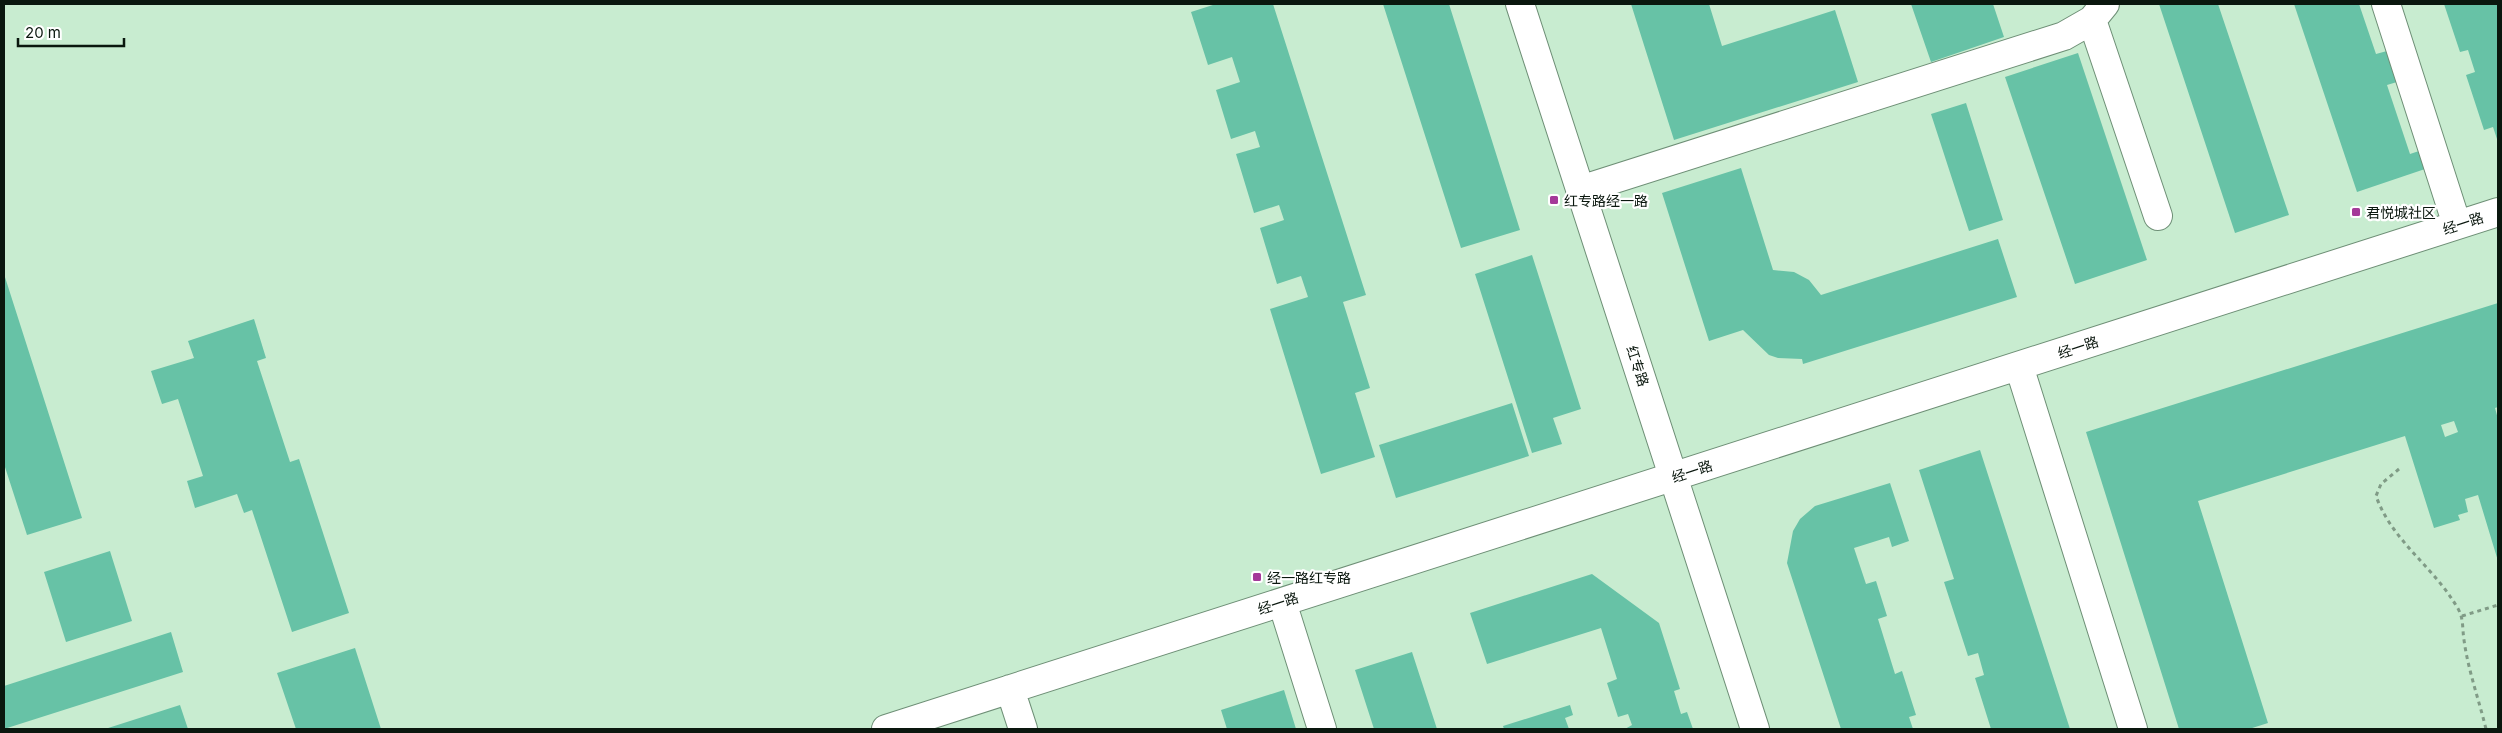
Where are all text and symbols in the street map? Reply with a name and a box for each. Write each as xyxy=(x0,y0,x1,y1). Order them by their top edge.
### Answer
scale bar xyxy=(18,15,124,47)
text: 20 m xyxy=(25,23,61,42)
place label: 红专路经一路 xyxy=(1564,192,1648,209)
marker: 红专路经一路 xyxy=(1548,194,1560,206)
place label: 君悦城社区 xyxy=(2366,204,2436,221)
marker: 君悦城社区 xyxy=(2350,206,2362,218)
street label: 经一路 xyxy=(2440,208,2486,238)
street label: 经一路 xyxy=(2055,332,2101,362)
street label: 红专路 xyxy=(1623,343,1653,389)
street label: 经一路 xyxy=(1669,456,1715,486)
place label: 经一路红专路 xyxy=(1267,569,1351,586)
marker: 经一路红专路 xyxy=(1251,571,1263,583)
street label: 经一路 xyxy=(1255,588,1301,618)

